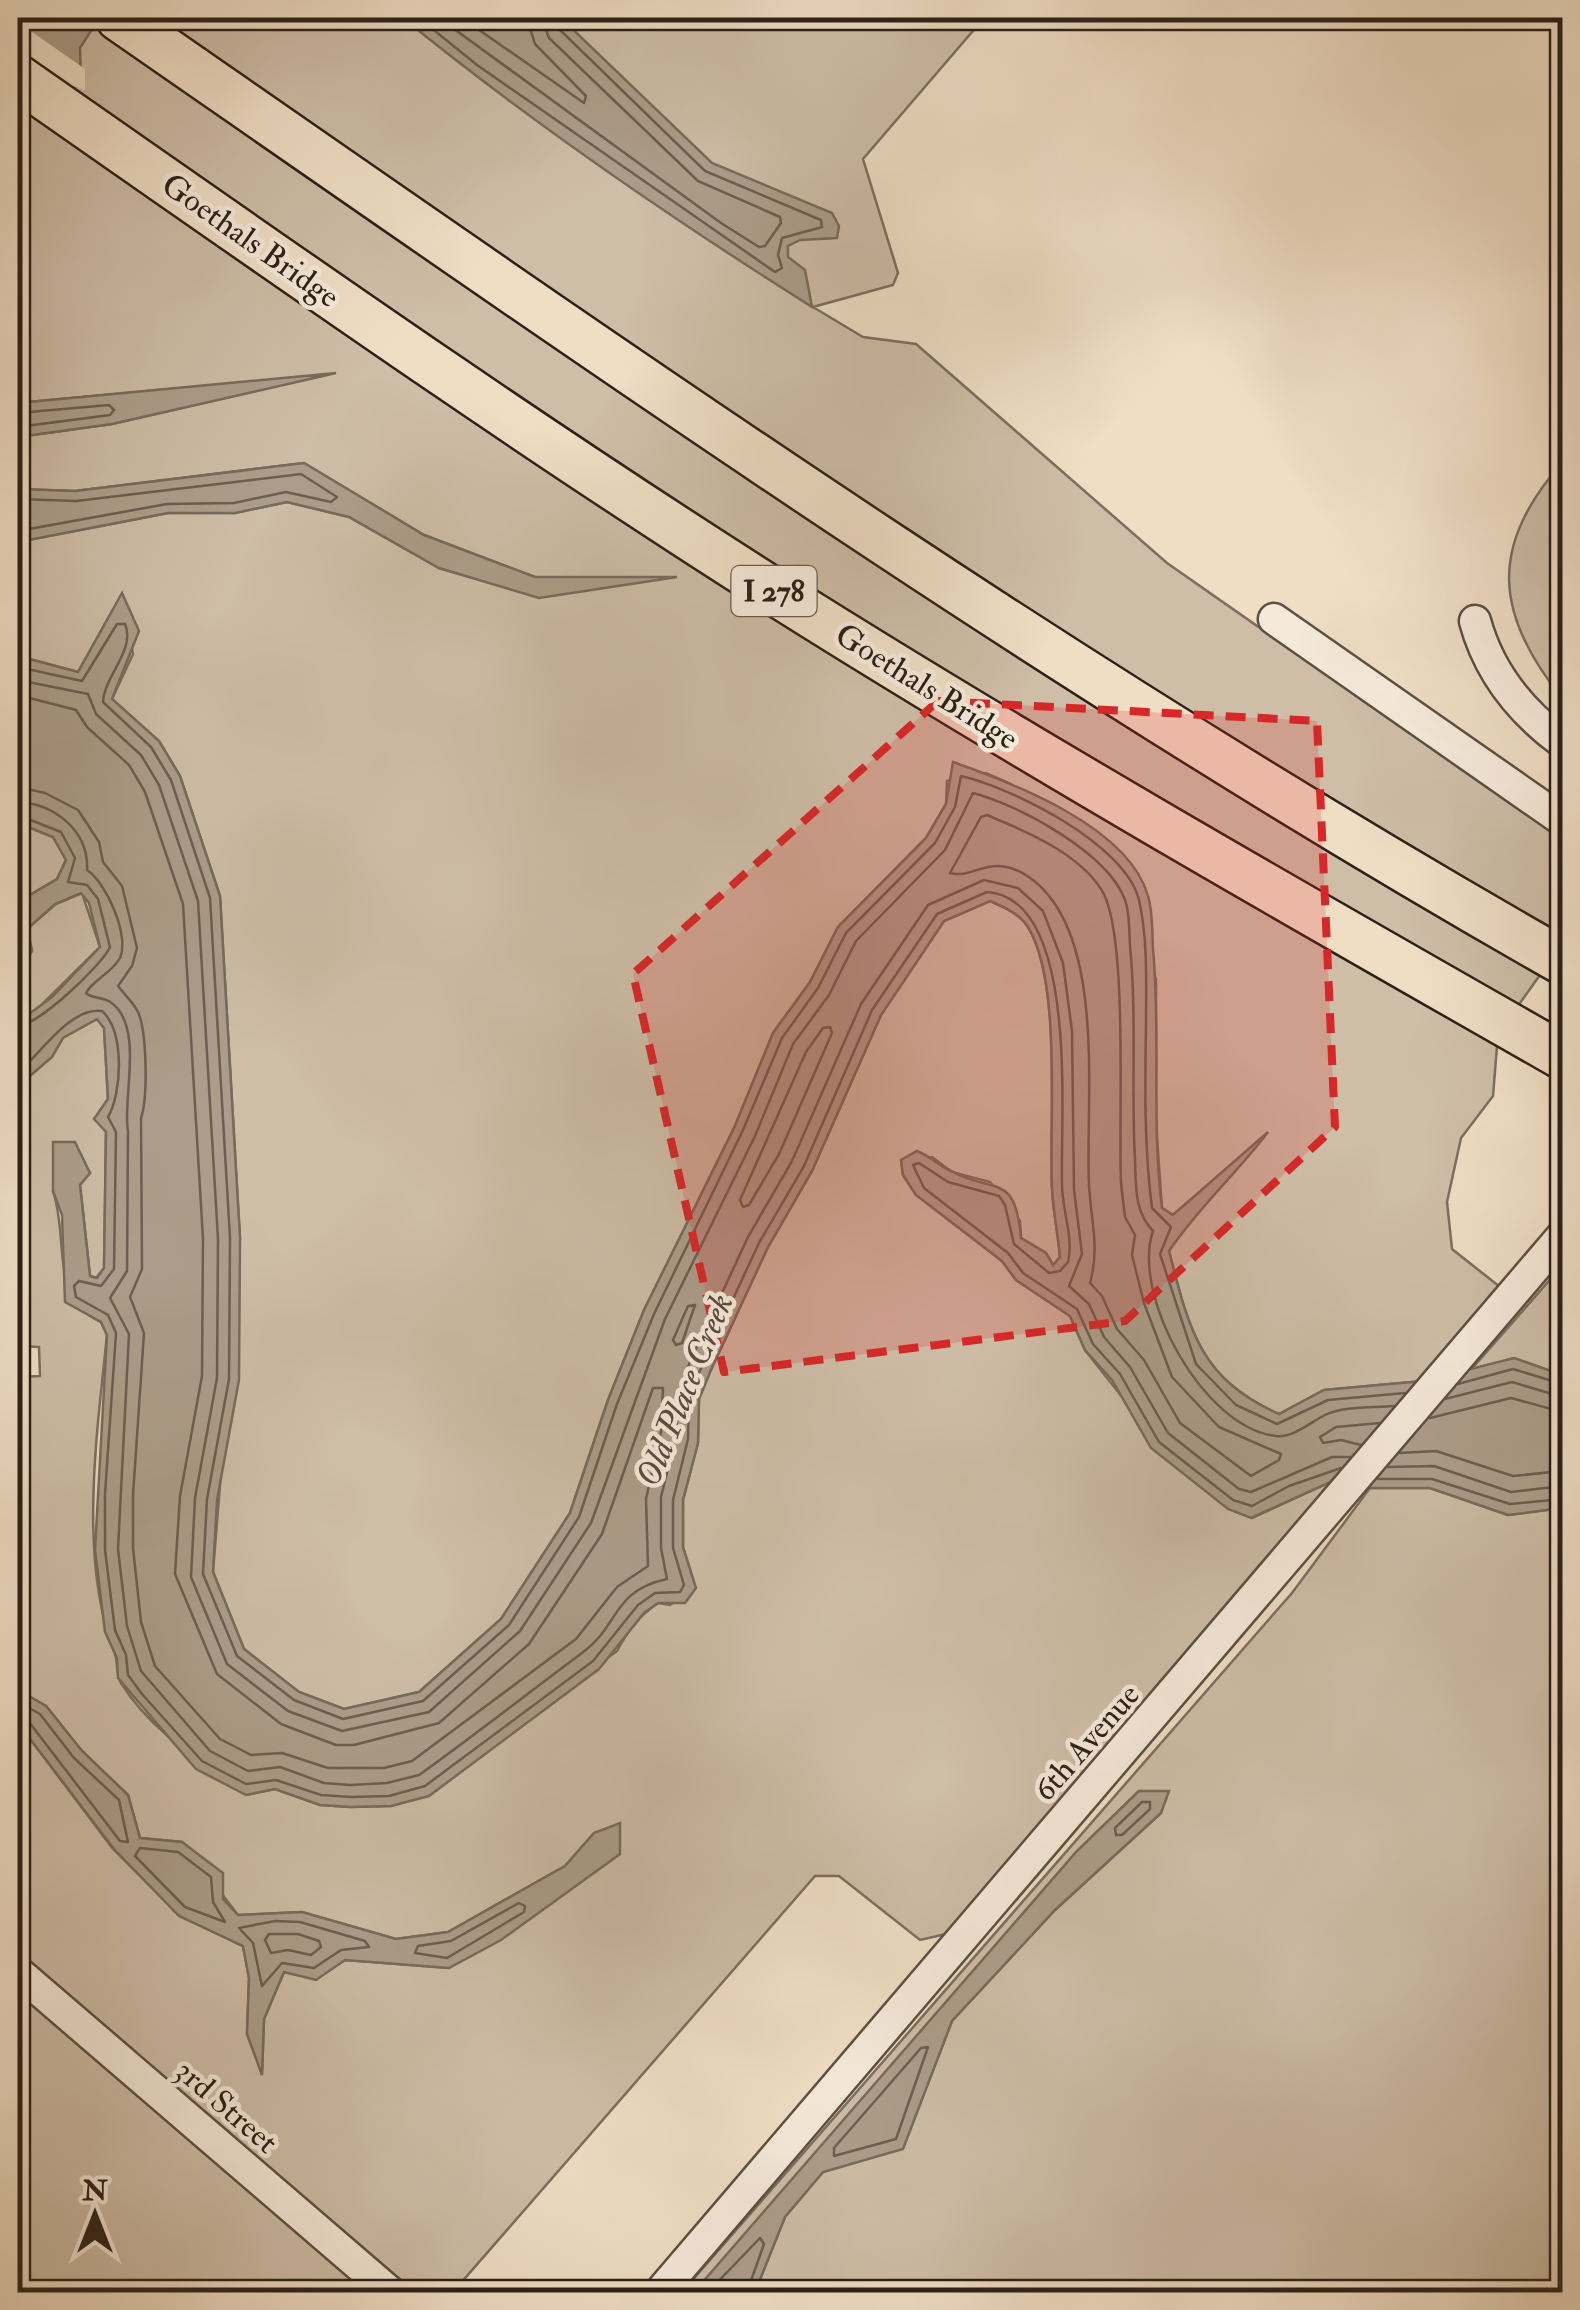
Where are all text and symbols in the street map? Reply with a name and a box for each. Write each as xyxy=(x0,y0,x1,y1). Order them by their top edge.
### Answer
street label: Goethals Bridge xyxy=(154,165,347,317)
road number: I 278 xyxy=(732,566,816,616)
street label: Goethals Bridge xyxy=(828,615,1025,759)
water label: Old Place Creek xyxy=(626,1287,744,1493)
street label: 6th Avenue xyxy=(1025,1676,1149,1810)
street label: 3rd Street xyxy=(167,2051,286,2162)
north arrow xyxy=(45,2165,145,2265)
text: N xyxy=(81,2174,108,2209)

